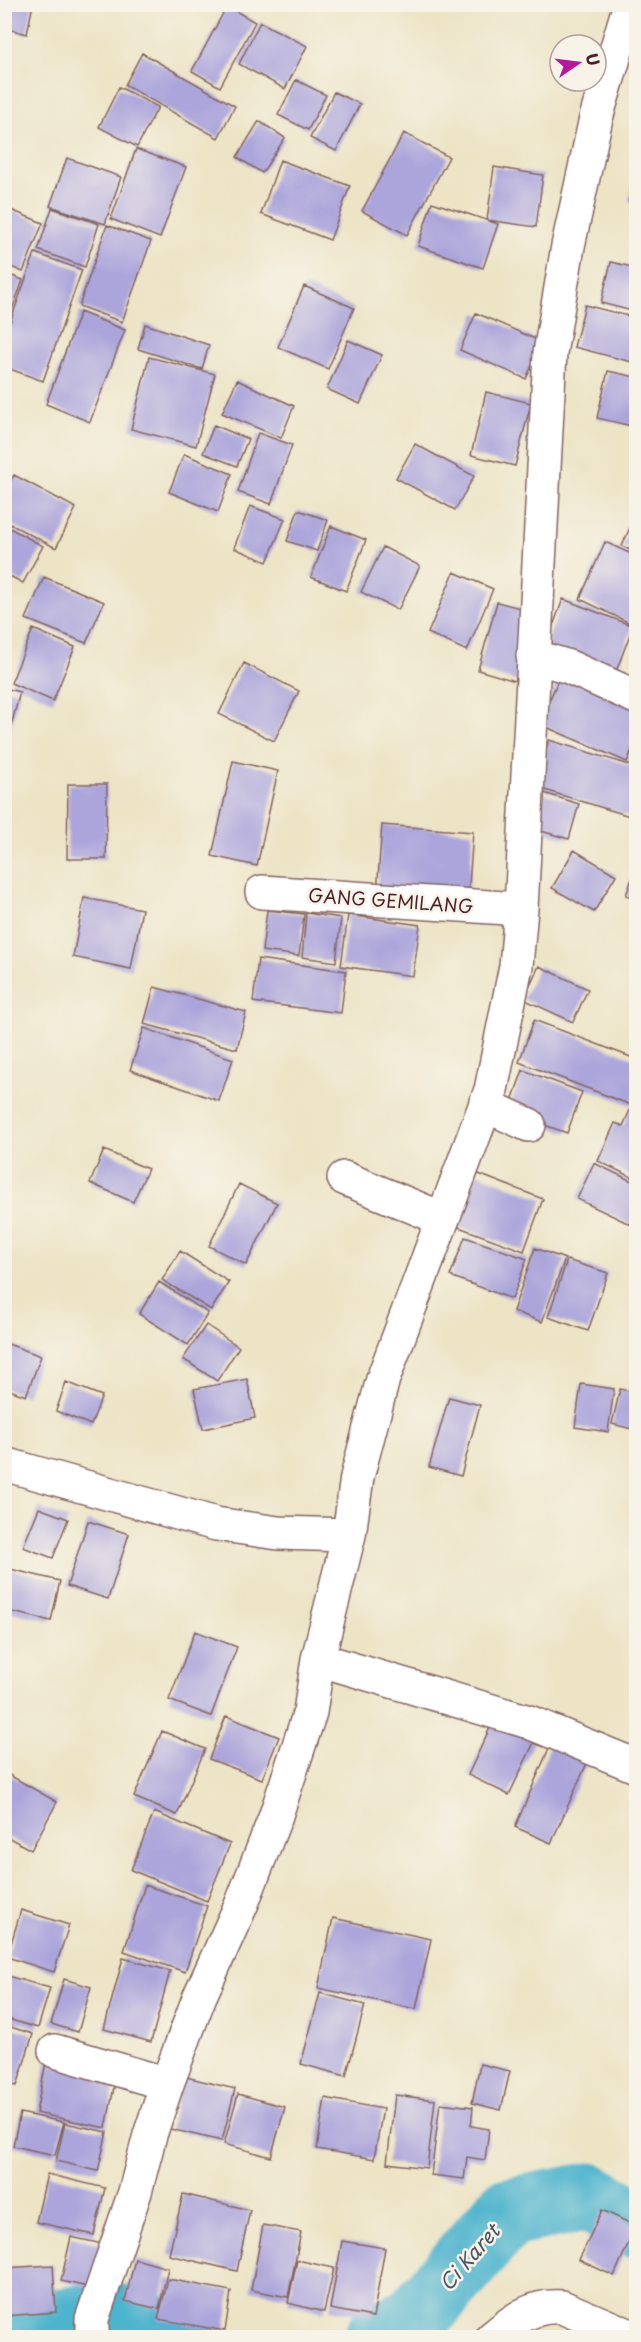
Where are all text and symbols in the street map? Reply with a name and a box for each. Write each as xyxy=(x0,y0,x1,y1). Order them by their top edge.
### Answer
north arrow xyxy=(548,33,608,93)
text: U xyxy=(580,50,607,68)
street label: GANG GEMILANG xyxy=(307,881,475,919)
water label: Ci Karet xyxy=(432,2215,508,2297)

